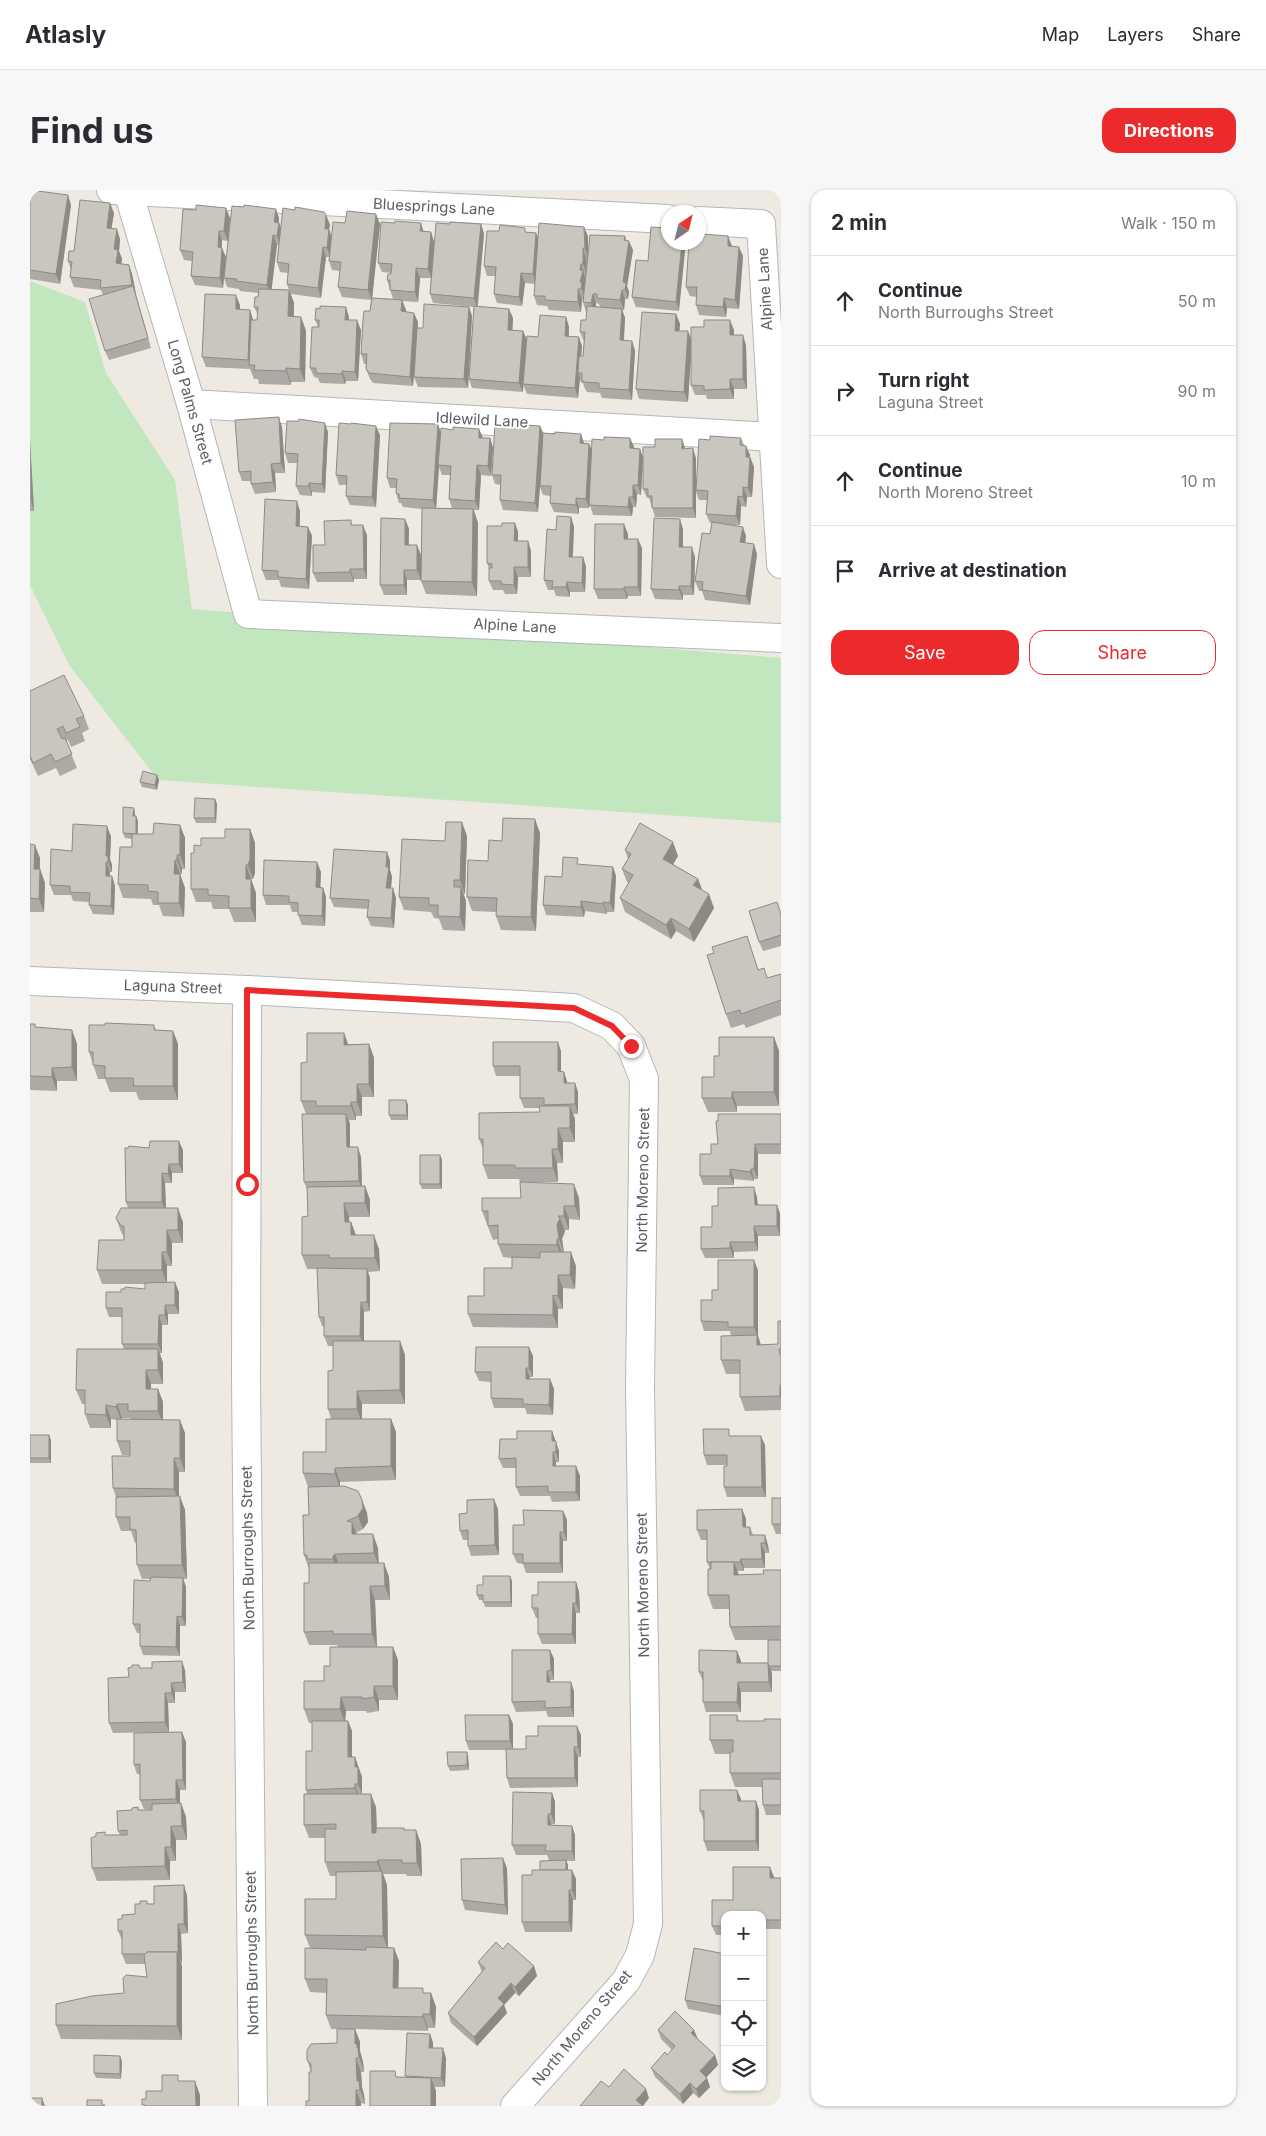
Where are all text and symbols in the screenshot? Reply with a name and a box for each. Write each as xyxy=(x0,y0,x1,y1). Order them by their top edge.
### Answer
text: Atlasly xyxy=(25,20,106,49)
text: Map xyxy=(1042,24,1079,45)
text: Layers xyxy=(1107,24,1164,45)
text: Share xyxy=(1192,24,1241,45)
button: Directions xyxy=(1102,108,1236,153)
text: Find us xyxy=(30,109,154,151)
street label: Bluesprings Lane xyxy=(372,194,496,219)
north arrow xyxy=(661,205,706,250)
text: 2 min xyxy=(831,210,887,235)
text: Walk · 150 m xyxy=(1121,213,1216,233)
street label: Alpine Lane xyxy=(753,247,776,331)
text: Continue xyxy=(878,279,963,302)
icon: ahead xyxy=(831,287,859,315)
text: 50 m xyxy=(1178,291,1216,311)
text: North Burroughs Street xyxy=(878,302,1054,322)
street label: Long Palms Street xyxy=(164,337,217,467)
text: Turn right xyxy=(878,369,969,392)
icon: right xyxy=(831,377,859,405)
text: 90 m xyxy=(1177,381,1216,401)
text: Laguna Street xyxy=(878,392,983,412)
street label: Idlewild Lane xyxy=(435,408,529,431)
text: Continue xyxy=(878,459,963,482)
icon: ahead xyxy=(831,467,859,495)
text: 10 m xyxy=(1181,471,1216,491)
text: North Moreno Street xyxy=(878,482,1033,502)
icon: arrive xyxy=(831,557,859,585)
text: Arrive at destination xyxy=(878,559,1067,582)
street label: Alpine Lane xyxy=(473,614,557,637)
button: Save xyxy=(831,630,1019,675)
button: Share xyxy=(1029,630,1216,675)
street label: Laguna Street xyxy=(123,975,223,998)
route end xyxy=(620,1035,643,1058)
street label: North Moreno Street xyxy=(632,1107,653,1253)
route start xyxy=(236,1173,259,1196)
street label: North Burroughs Street xyxy=(237,1465,258,1630)
street label: North Moreno Street xyxy=(632,1512,653,1658)
street label: North Burroughs Street xyxy=(241,1870,262,2035)
map controls xyxy=(721,1911,766,2091)
button: + xyxy=(721,1911,766,1956)
button: − xyxy=(721,1956,766,2001)
street label: North Moreno Street xyxy=(528,1966,636,2089)
button: locate xyxy=(721,2001,766,2046)
button: layers xyxy=(721,2046,766,2091)

